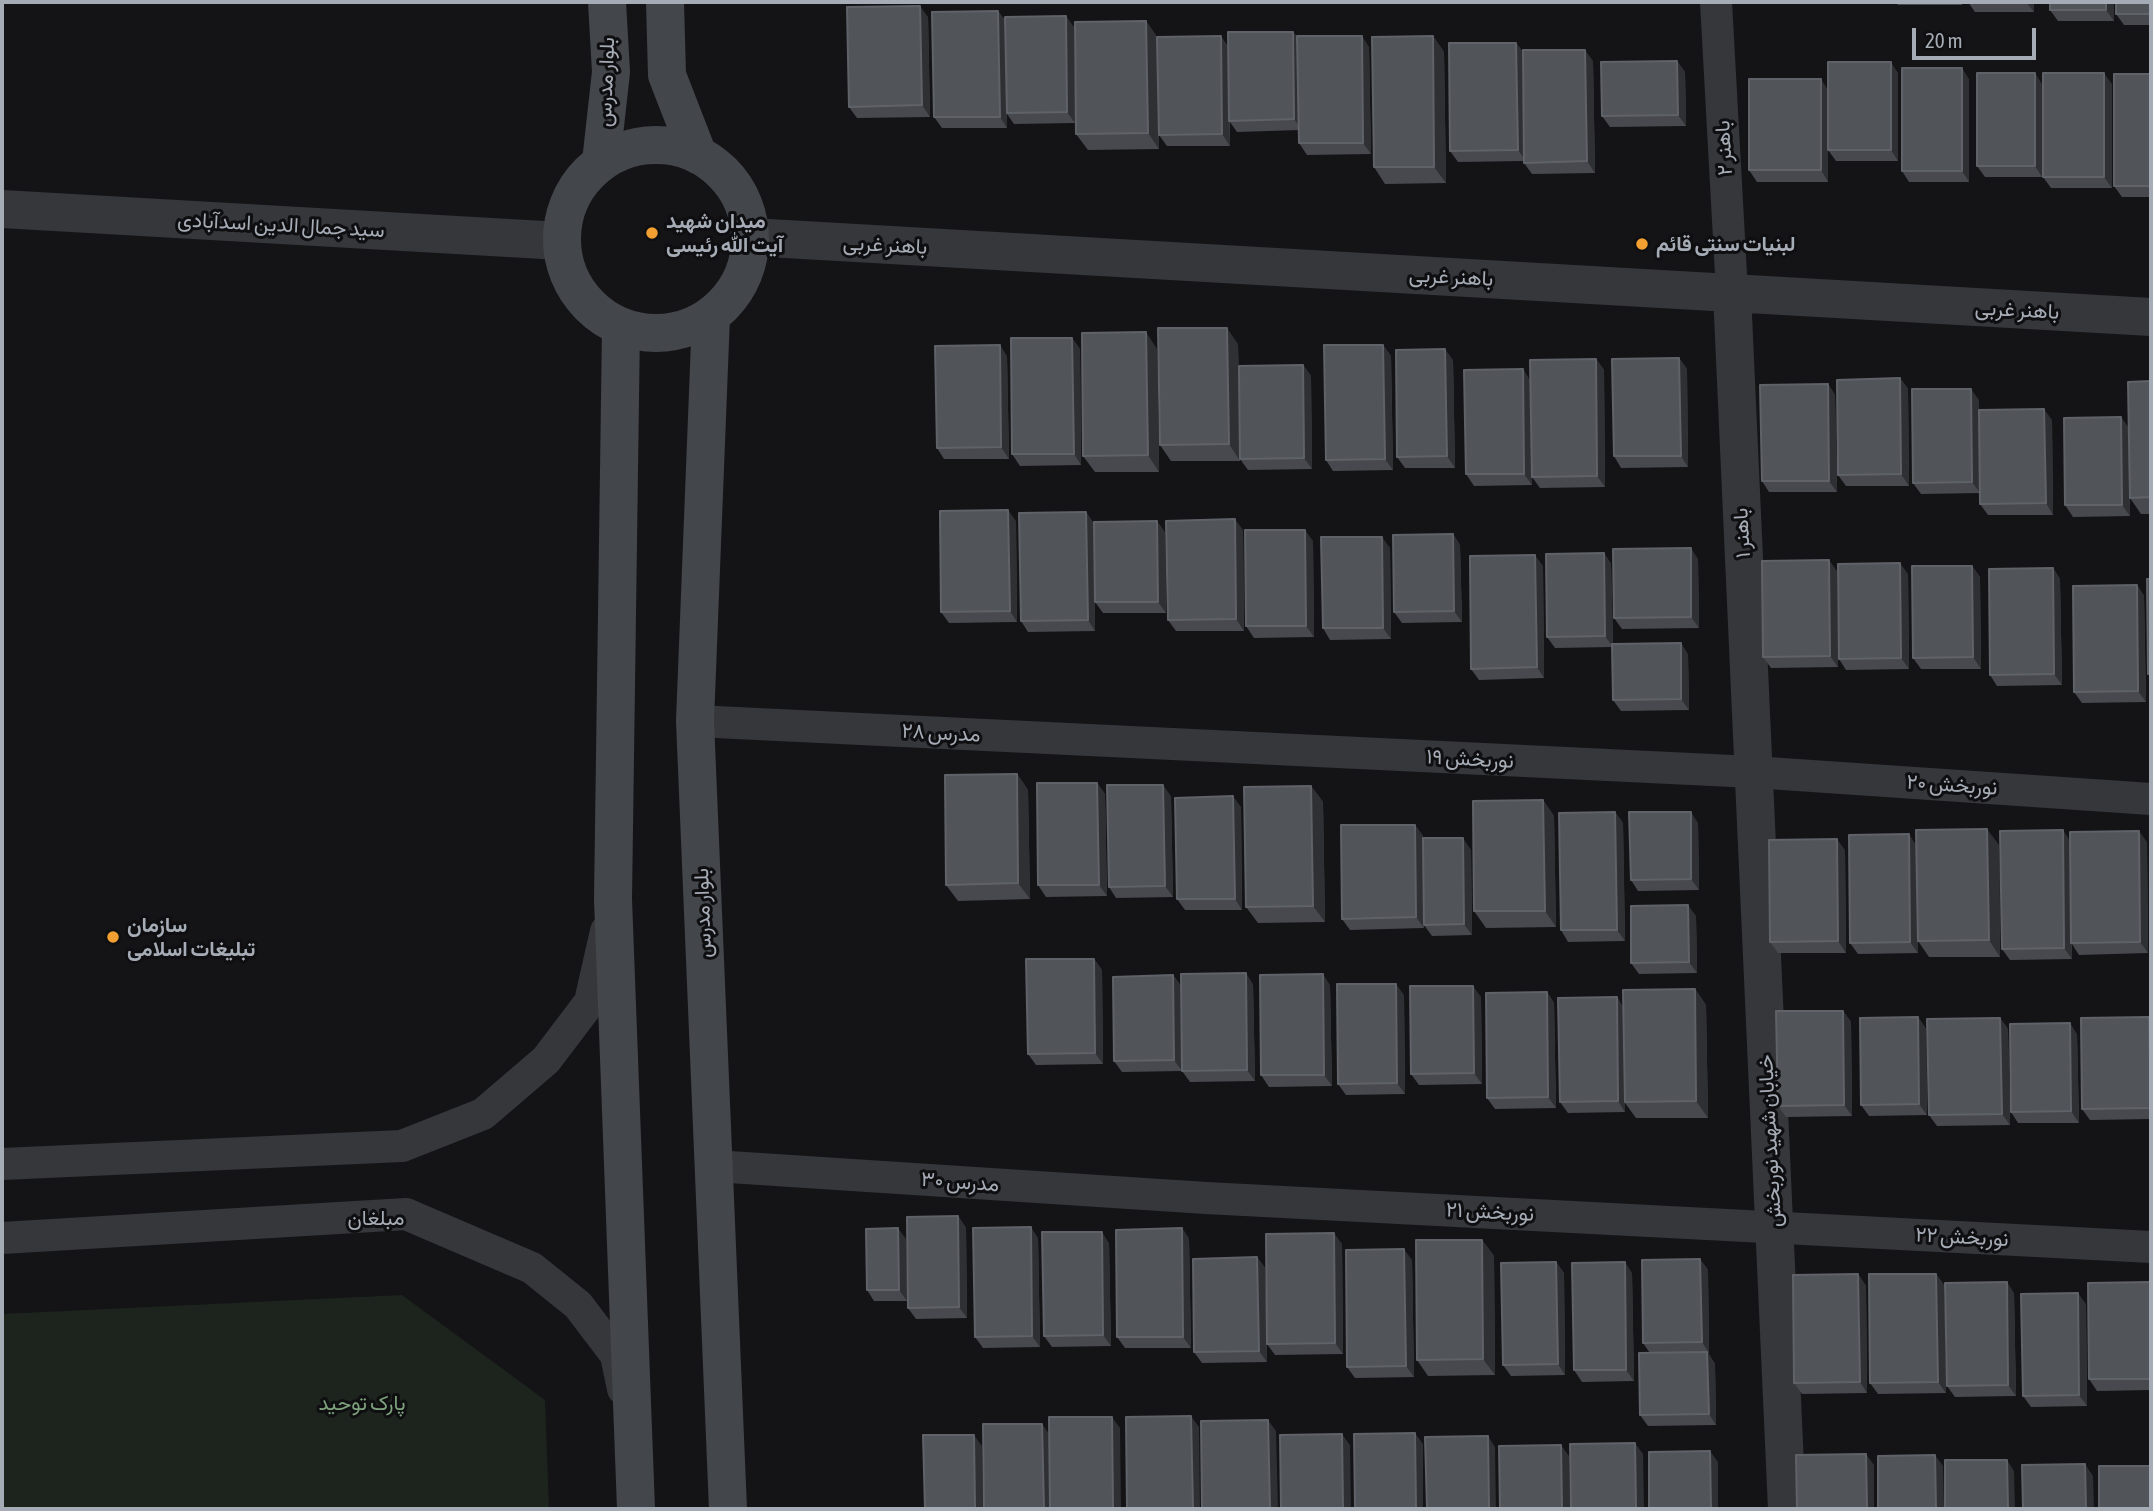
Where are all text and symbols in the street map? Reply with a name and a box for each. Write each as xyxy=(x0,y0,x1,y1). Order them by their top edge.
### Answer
scale bar xyxy=(1915,14,2039,58)
text: 20 m xyxy=(1925,28,1963,52)
street label: بلوار مدرس xyxy=(592,37,620,127)
street label: باهنر ۲ xyxy=(1710,120,1738,176)
street label: سید جمال الدین اسدآبادی xyxy=(177,207,385,243)
place label: میدان شهید آیت الله رئیسی xyxy=(666,208,783,258)
marker: میدان شهید آیت الله رئیسی xyxy=(644,225,660,241)
street label: باهنر غربی xyxy=(842,230,928,260)
place label: لبنیات سنتی قائم xyxy=(1656,231,1796,257)
marker: لبنیات سنتی قائم xyxy=(1634,236,1650,252)
street label: باهنر غربی xyxy=(1408,262,1494,292)
street label: باهنر غربی xyxy=(1974,295,2060,325)
street label: باهنر ۱ xyxy=(1728,507,1756,559)
street label: مدرس ۲۸ xyxy=(901,718,981,748)
street label: نوربخش ۱۹ xyxy=(1426,744,1514,774)
street label: نوربخش ۲۰ xyxy=(1906,769,1998,801)
street label: بلوار مدرس xyxy=(689,868,717,958)
place label: سازمان تبلیغات اسلامی xyxy=(127,912,255,962)
marker: سازمان تبلیغات اسلامی xyxy=(105,929,121,945)
street label: خیابان شهید نوربخش xyxy=(1753,1054,1787,1228)
street label: مدرس ۳۰ xyxy=(920,1167,1000,1197)
street label: نوربخش ۲۱ xyxy=(1445,1197,1535,1227)
street label: مبلغان xyxy=(348,1205,404,1231)
street label: نوربخش ۲۲ xyxy=(1915,1222,2009,1252)
park label: پارک توحید xyxy=(318,1390,406,1416)

